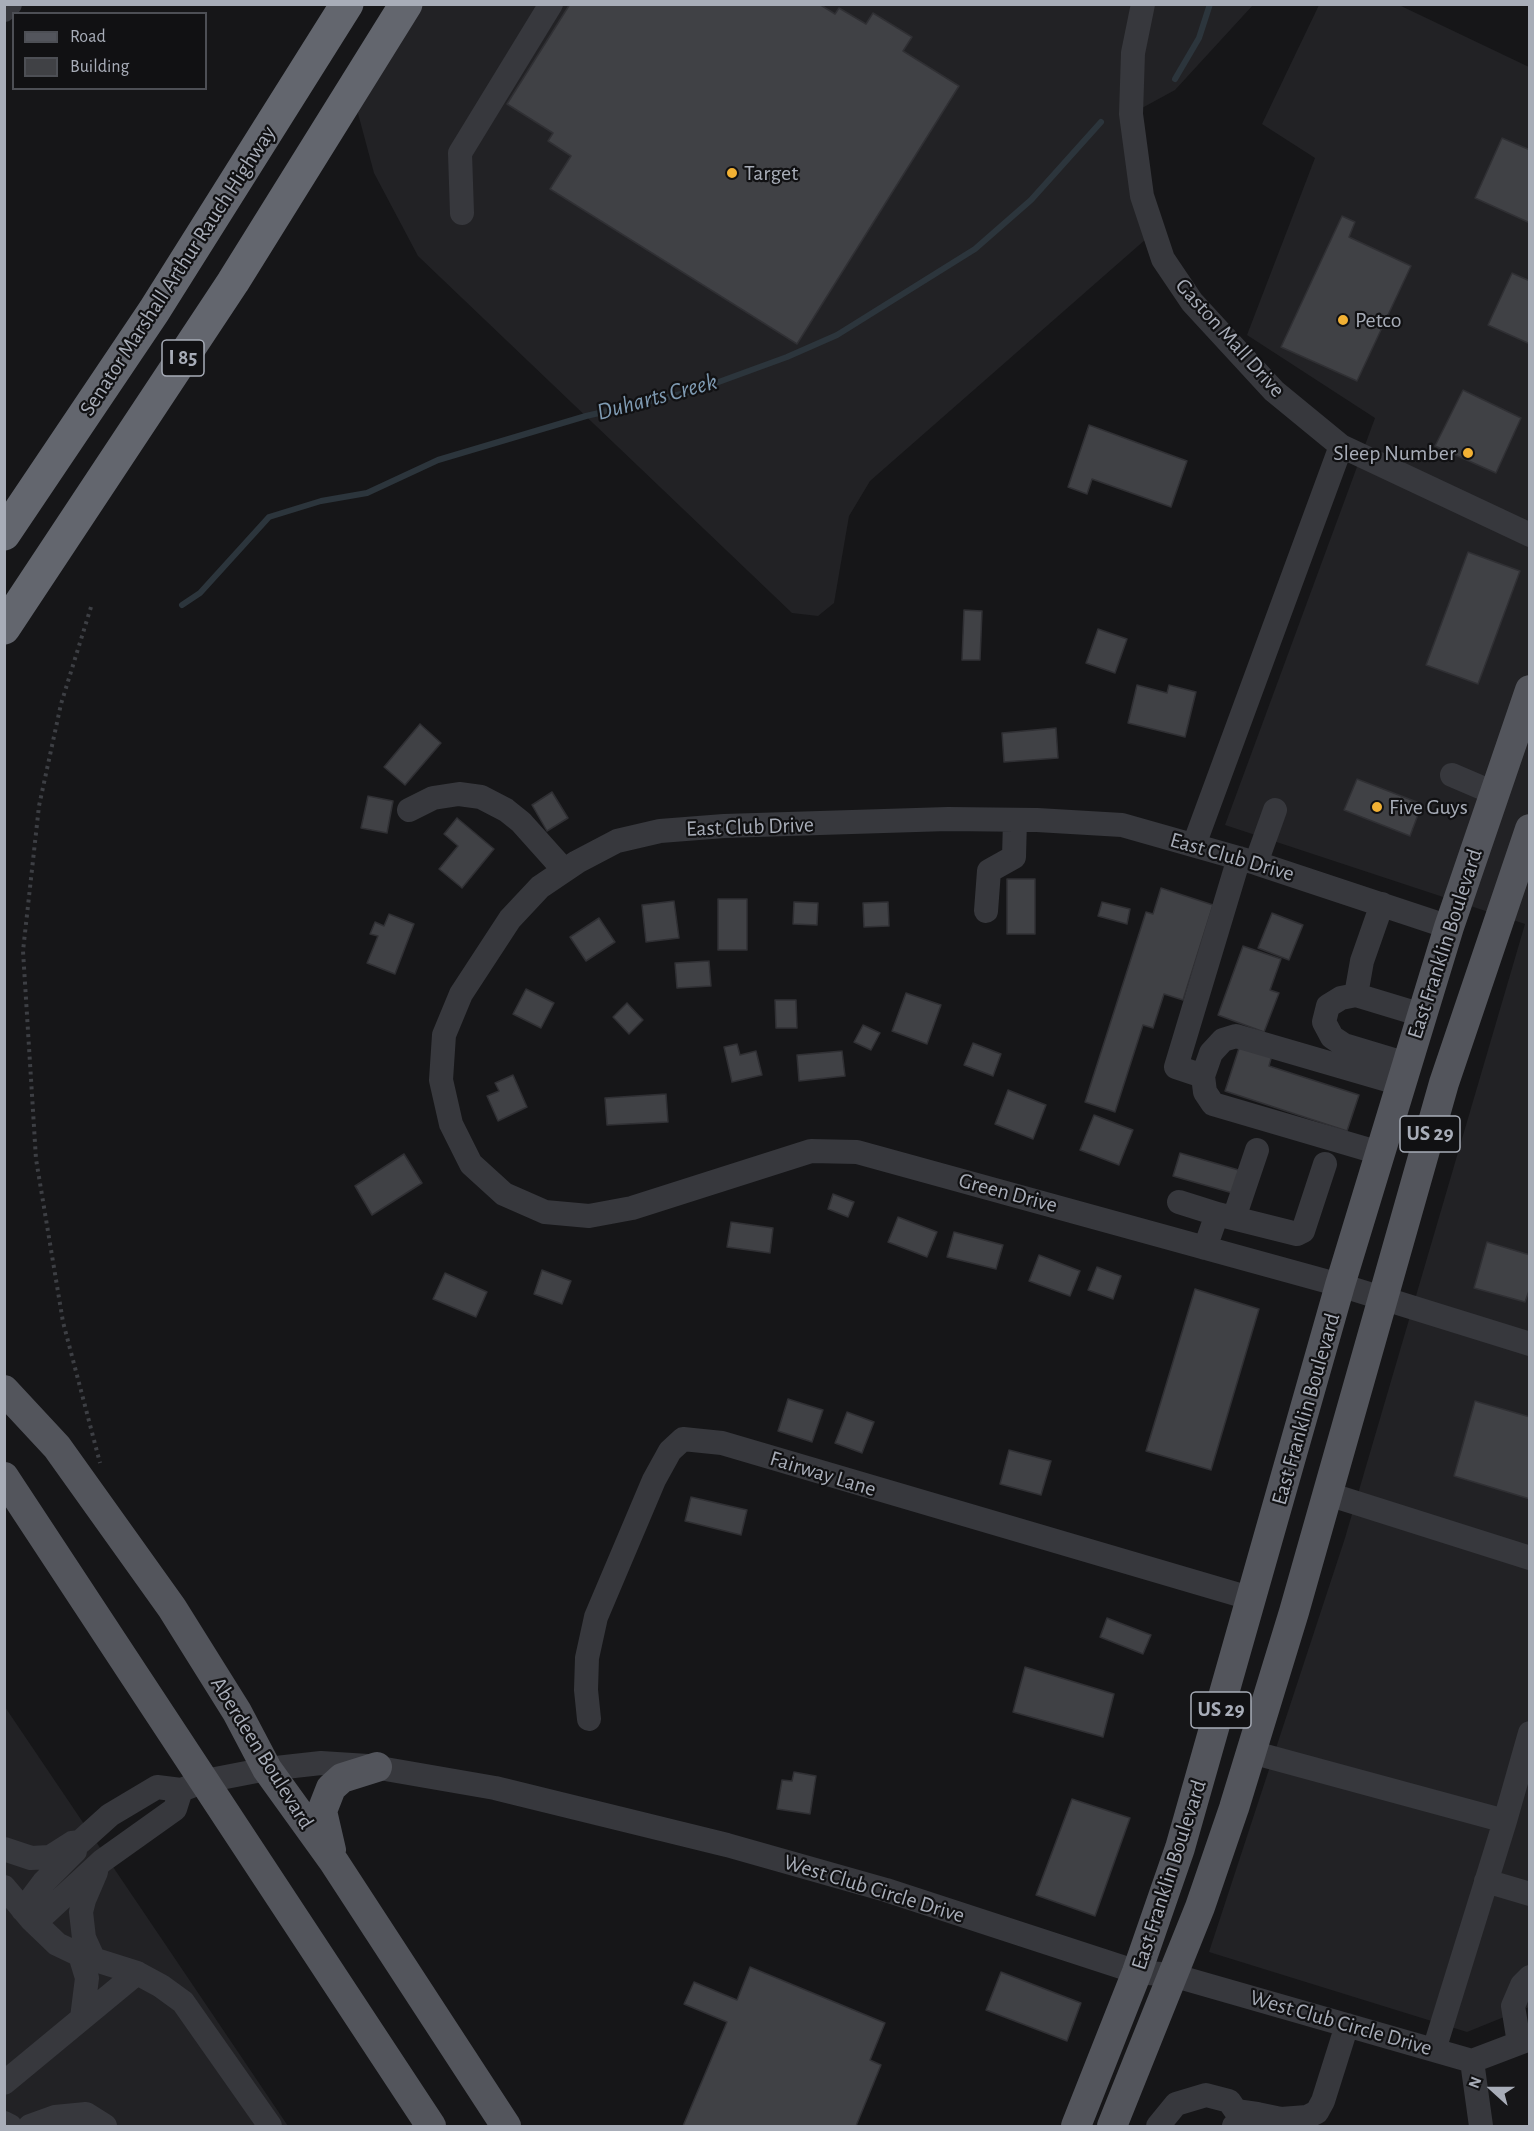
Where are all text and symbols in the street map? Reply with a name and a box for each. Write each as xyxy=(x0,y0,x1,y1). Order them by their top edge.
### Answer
legend xyxy=(12,12,207,90)
text: Road xyxy=(70,28,106,46)
text: Building xyxy=(70,58,129,76)
street label: Senator Marshall Arthur Rauch Highway xyxy=(74,121,282,421)
place label: Target xyxy=(744,160,798,186)
marker: Target xyxy=(725,166,739,180)
street label: Gaston Mall Drive xyxy=(1170,273,1290,403)
place label: Petco xyxy=(1355,307,1402,333)
marker: Petco xyxy=(1336,313,1350,327)
road number: I 85 xyxy=(162,340,204,376)
water label: Duharts Creek xyxy=(594,367,720,427)
place label: Sleep Number xyxy=(1333,440,1456,466)
marker: Sleep Number xyxy=(1461,446,1475,460)
place label: Five Guys xyxy=(1389,794,1468,820)
marker: Five Guys xyxy=(1370,800,1384,814)
street label: East Club Drive xyxy=(686,812,814,842)
street label: East Club Drive xyxy=(1167,827,1297,887)
street label: East Franklin Boulevard xyxy=(1402,846,1488,1042)
road number: US 29 xyxy=(1400,1116,1460,1152)
street label: Green Drive xyxy=(956,1167,1060,1219)
street label: East Franklin Boulevard xyxy=(1266,1310,1346,1508)
street label: Fairway Lane xyxy=(767,1445,879,1503)
street label: Aberdeen Boulevard xyxy=(205,1672,319,1834)
road number: US 29 xyxy=(1191,1692,1251,1728)
street label: East Franklin Boulevard xyxy=(1126,1777,1212,1973)
street label: West Club Circle Drive xyxy=(780,1849,968,1929)
street label: West Club Circle Drive xyxy=(1247,1984,1435,2062)
north arrow xyxy=(1462,2059,1522,2119)
text: N xyxy=(1466,2074,1485,2091)

